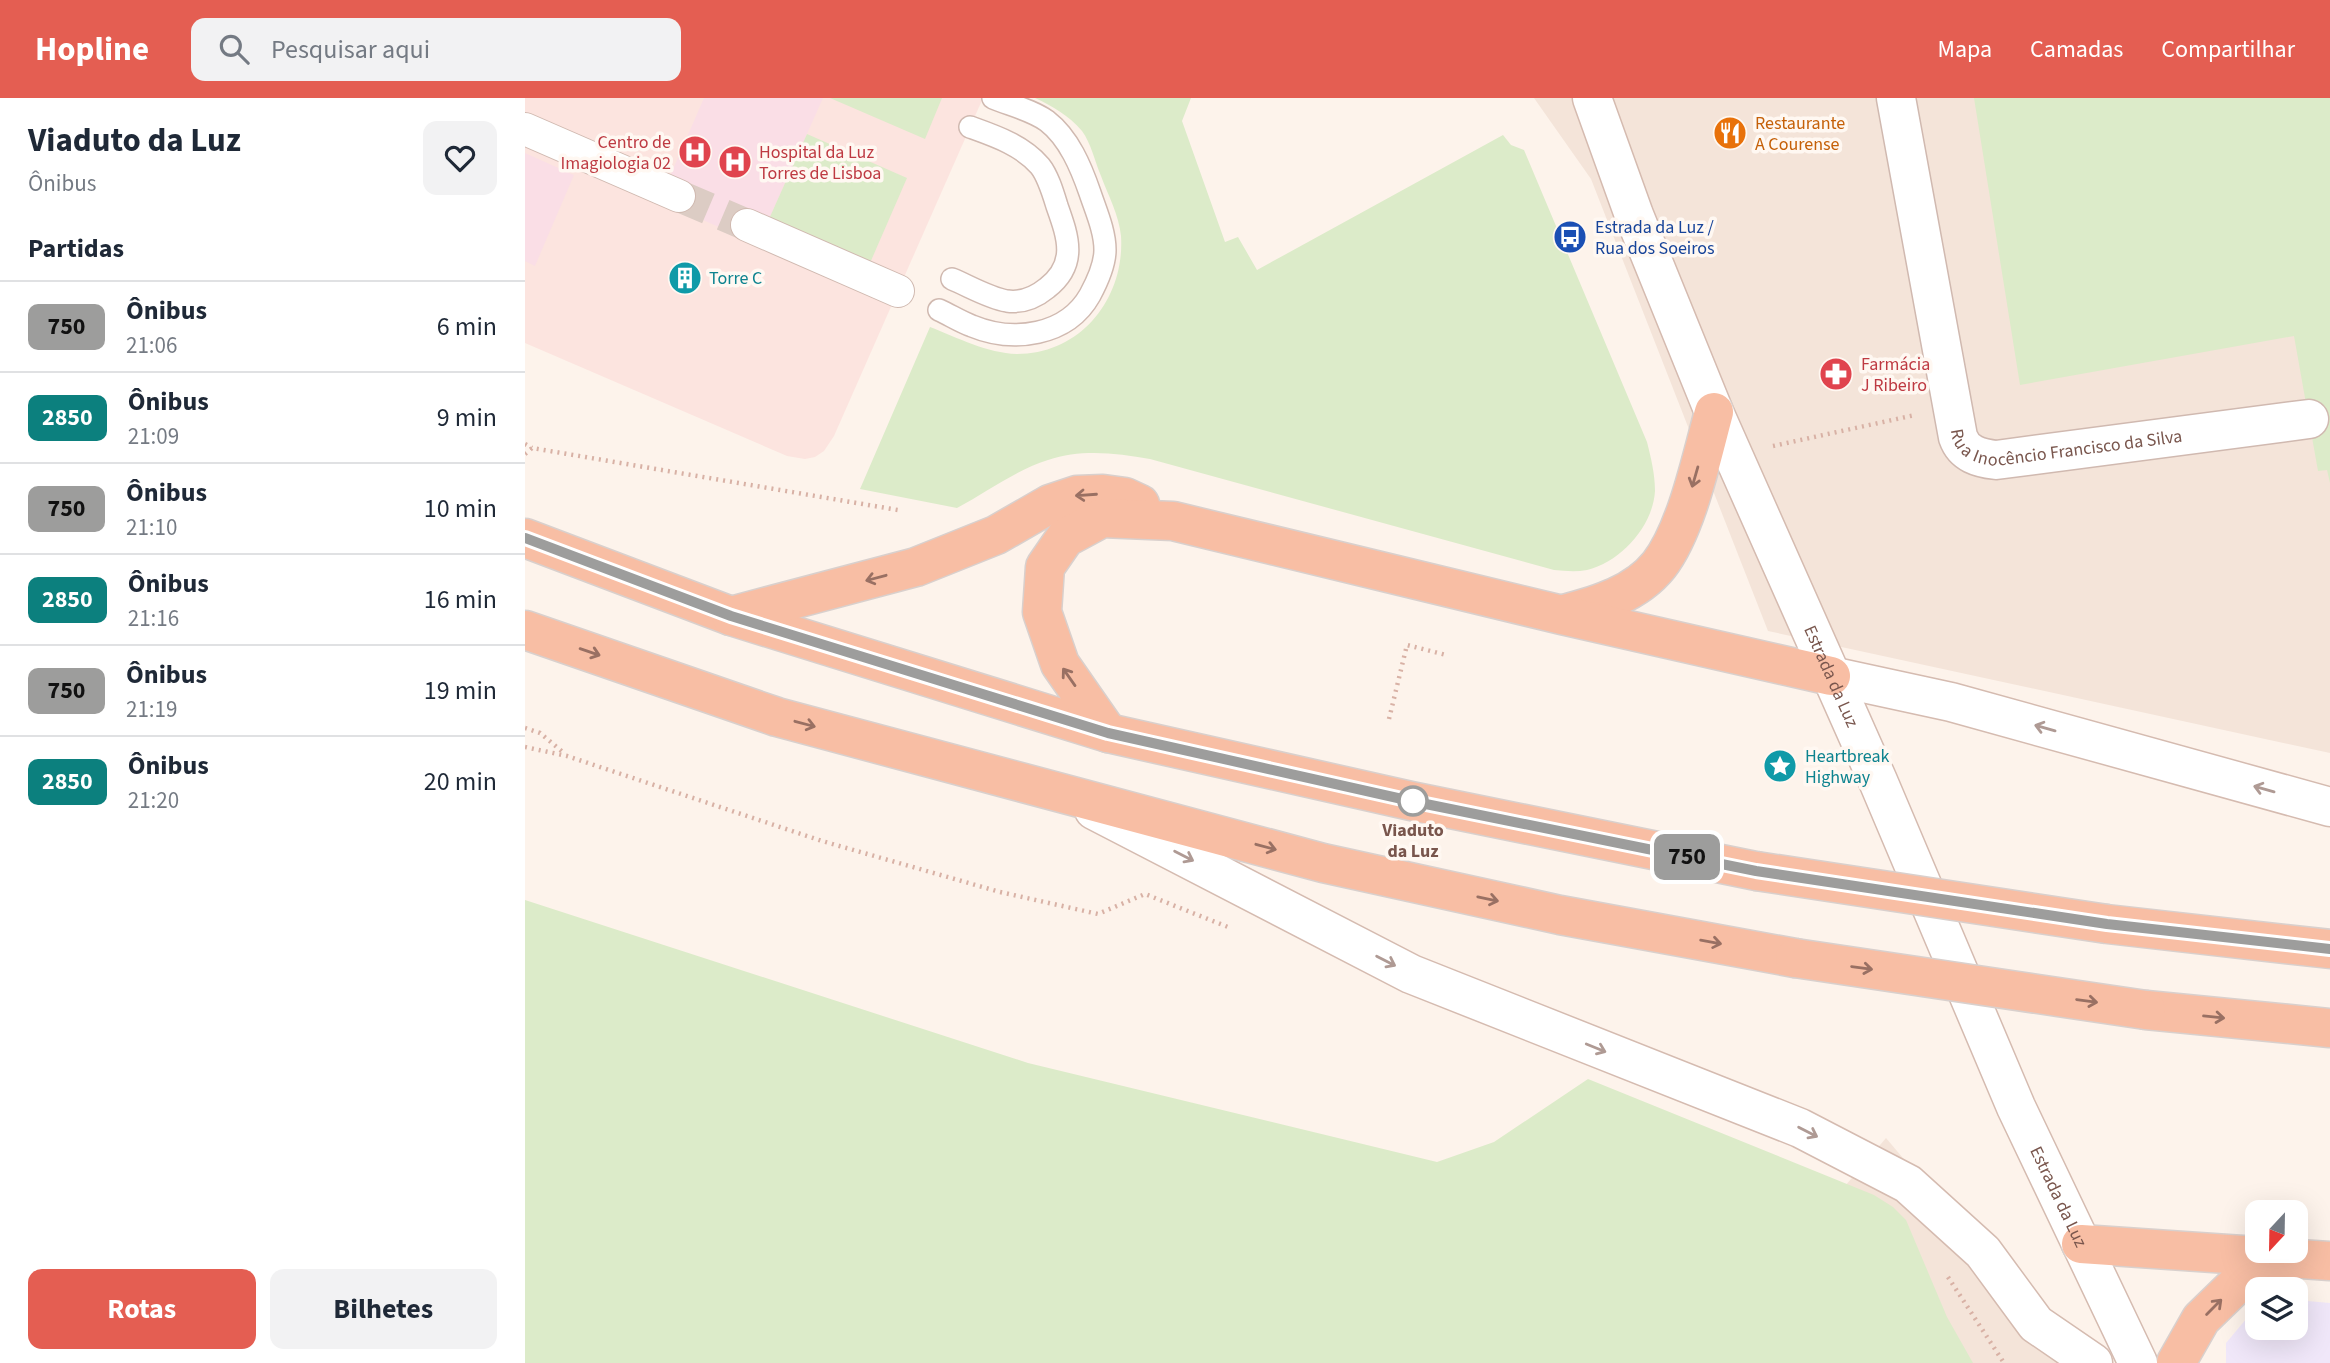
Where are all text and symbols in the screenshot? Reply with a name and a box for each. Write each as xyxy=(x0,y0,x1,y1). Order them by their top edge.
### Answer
search box xyxy=(191,18,681,81)
text: Hopline xyxy=(35,26,149,73)
icon: search xyxy=(215,30,253,68)
text: Pesquisar aqui xyxy=(271,31,430,68)
text: Mapa xyxy=(1937,32,1992,67)
text: Camadas xyxy=(2030,32,2123,67)
text: Compartilhar xyxy=(2161,32,2295,67)
place label: Restaurante A Courense xyxy=(1755,111,1845,157)
restaurant icon: Restaurante A Courense xyxy=(1711,114,1749,152)
text: Viaduto da Luz xyxy=(28,117,241,164)
button: heart xyxy=(423,121,497,195)
place label: Centro de Imagiologia 02 xyxy=(561,130,671,176)
hospital icon: Centro de Imagiologia 02 xyxy=(676,133,714,171)
place label: Hospital da Luz Torres de Lisboa xyxy=(759,140,881,186)
hospital icon: Hospital da Luz Torres de Lisboa xyxy=(716,143,754,181)
text: Ônibus xyxy=(28,167,96,200)
place label: Estrada da Luz / Rua dos Soeiros xyxy=(1595,215,1715,261)
bus stop icon: Estrada da Luz / Rua dos Soeiros xyxy=(1551,218,1589,256)
text: Partidas xyxy=(28,230,124,267)
building icon: Torre C xyxy=(666,259,704,297)
place label: Torre C xyxy=(709,266,762,291)
text: Ônibus xyxy=(126,292,207,329)
text: 6 min xyxy=(437,308,497,345)
text: 750 xyxy=(47,309,86,344)
text: 21:06 xyxy=(126,329,177,362)
place label: Farmácia J Ribeiro xyxy=(1861,352,1930,398)
pharmacy icon: Farmácia J Ribeiro xyxy=(1817,355,1855,393)
text: Ônibus xyxy=(128,383,209,420)
text: 9 min xyxy=(437,399,497,436)
text: 2850 xyxy=(42,400,93,435)
street label: Rua Inocêncio Francisco da Silva xyxy=(1952,411,2196,445)
text: 21:09 xyxy=(128,420,179,453)
text: Rua Inocêncio Francisco da Silva xyxy=(1944,423,2184,473)
one-way arrow xyxy=(1688,466,1701,488)
text: Ônibus xyxy=(126,474,207,511)
one-way arrow xyxy=(1076,489,1098,502)
text: 10 min xyxy=(424,490,497,527)
text: 750 xyxy=(47,491,86,526)
text: 21:10 xyxy=(126,511,177,544)
text: Ônibus xyxy=(128,565,209,602)
one-way arrow xyxy=(865,572,887,585)
text: 16 min xyxy=(424,581,497,618)
text: 2850 xyxy=(42,582,93,617)
text: 21:16 xyxy=(128,602,179,635)
street label: Estrada da Luz xyxy=(1798,621,1865,731)
one-way arrow xyxy=(578,647,600,659)
text: Ônibus xyxy=(126,656,207,693)
one-way arrow xyxy=(1062,668,1076,687)
text: 19 min xyxy=(424,672,497,709)
text: 750 xyxy=(47,673,86,708)
text: 21:19 xyxy=(126,693,177,726)
one-way arrow xyxy=(793,718,816,731)
one-way arrow xyxy=(2034,721,2057,734)
place label: Heartbreak Highway xyxy=(1805,744,1890,790)
text: Ônibus xyxy=(128,747,209,784)
place icon: Heartbreak Highway xyxy=(1761,747,1799,785)
text: 20 min xyxy=(424,763,497,800)
text: 2850 xyxy=(42,764,93,799)
one-way arrow xyxy=(2253,782,2276,795)
text: 21:20 xyxy=(128,784,179,817)
marker: Viaduto da Luz xyxy=(1398,786,1428,816)
place label: Viaduto da Luz xyxy=(1381,818,1444,864)
line badge: 750 xyxy=(1647,834,1727,880)
text: 750 xyxy=(1668,839,1706,874)
one-way arrow xyxy=(1255,842,1277,855)
one-way arrow xyxy=(1173,850,1194,864)
one-way arrow xyxy=(1476,893,1499,907)
one-way arrow xyxy=(1699,936,1722,950)
one-way arrow xyxy=(1375,955,1396,969)
one-way arrow xyxy=(1850,961,1873,974)
one-way arrow xyxy=(2075,995,2098,1008)
one-way arrow xyxy=(2202,1010,2225,1023)
one-way arrow xyxy=(1585,1042,1607,1055)
one-way arrow xyxy=(1797,1126,1818,1140)
street label: Estrada da Luz xyxy=(2024,1142,2094,1252)
north arrow xyxy=(2245,1200,2308,1264)
map controls xyxy=(2245,1200,2308,1340)
button: Rotas xyxy=(28,1269,256,1349)
button: Bilhetes xyxy=(270,1269,497,1349)
button: layers xyxy=(2245,1277,2308,1340)
one-way arrow xyxy=(2205,1298,2222,1315)

